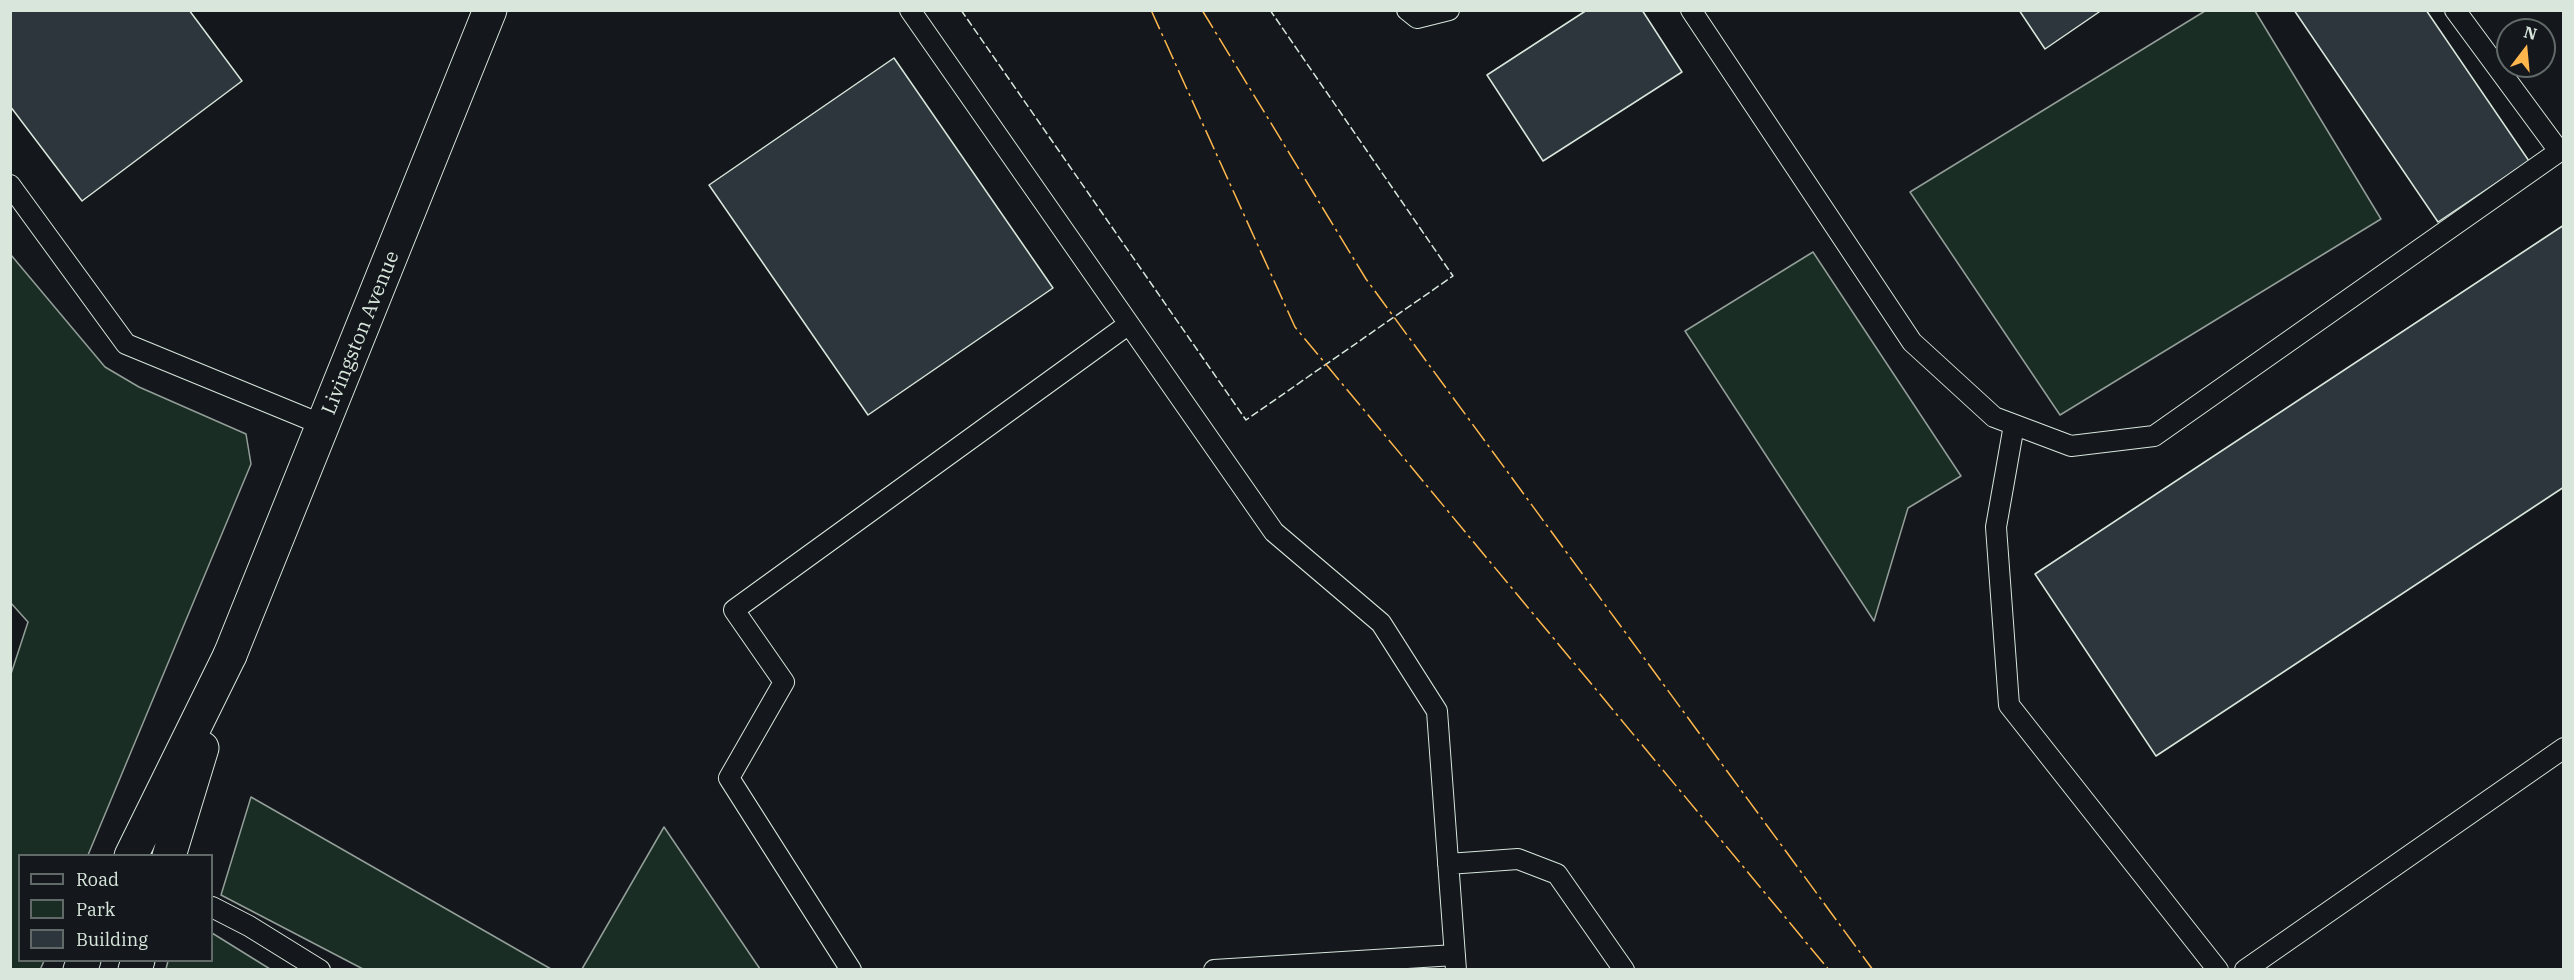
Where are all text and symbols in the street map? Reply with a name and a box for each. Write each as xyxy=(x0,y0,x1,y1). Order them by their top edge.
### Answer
north arrow xyxy=(2496,18,2556,78)
text: N xyxy=(2522,21,2539,44)
street label: Livingston Avenue xyxy=(317,248,405,418)
legend xyxy=(18,854,213,962)
text: Road xyxy=(76,868,119,891)
text: Park xyxy=(76,898,115,921)
text: Building xyxy=(76,928,148,951)

